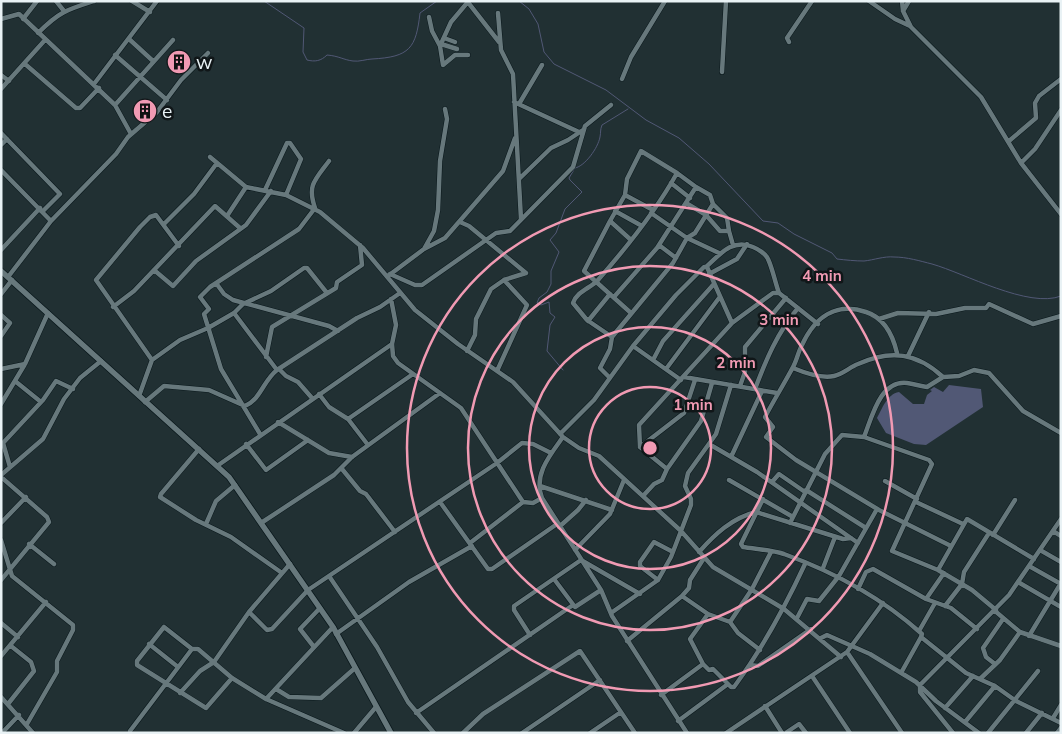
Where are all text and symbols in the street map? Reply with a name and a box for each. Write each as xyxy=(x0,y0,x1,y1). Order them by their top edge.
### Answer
building icon: w xyxy=(166,49,192,75)
place label: w xyxy=(196,50,213,74)
building icon: e xyxy=(132,98,158,124)
place label: e xyxy=(162,99,172,123)
text: 4 min xyxy=(802,266,842,285)
text: 3 min xyxy=(759,310,799,329)
text: 2 min xyxy=(716,353,756,372)
text: 1 min xyxy=(673,395,713,414)
centre of rings xyxy=(641,439,659,457)

